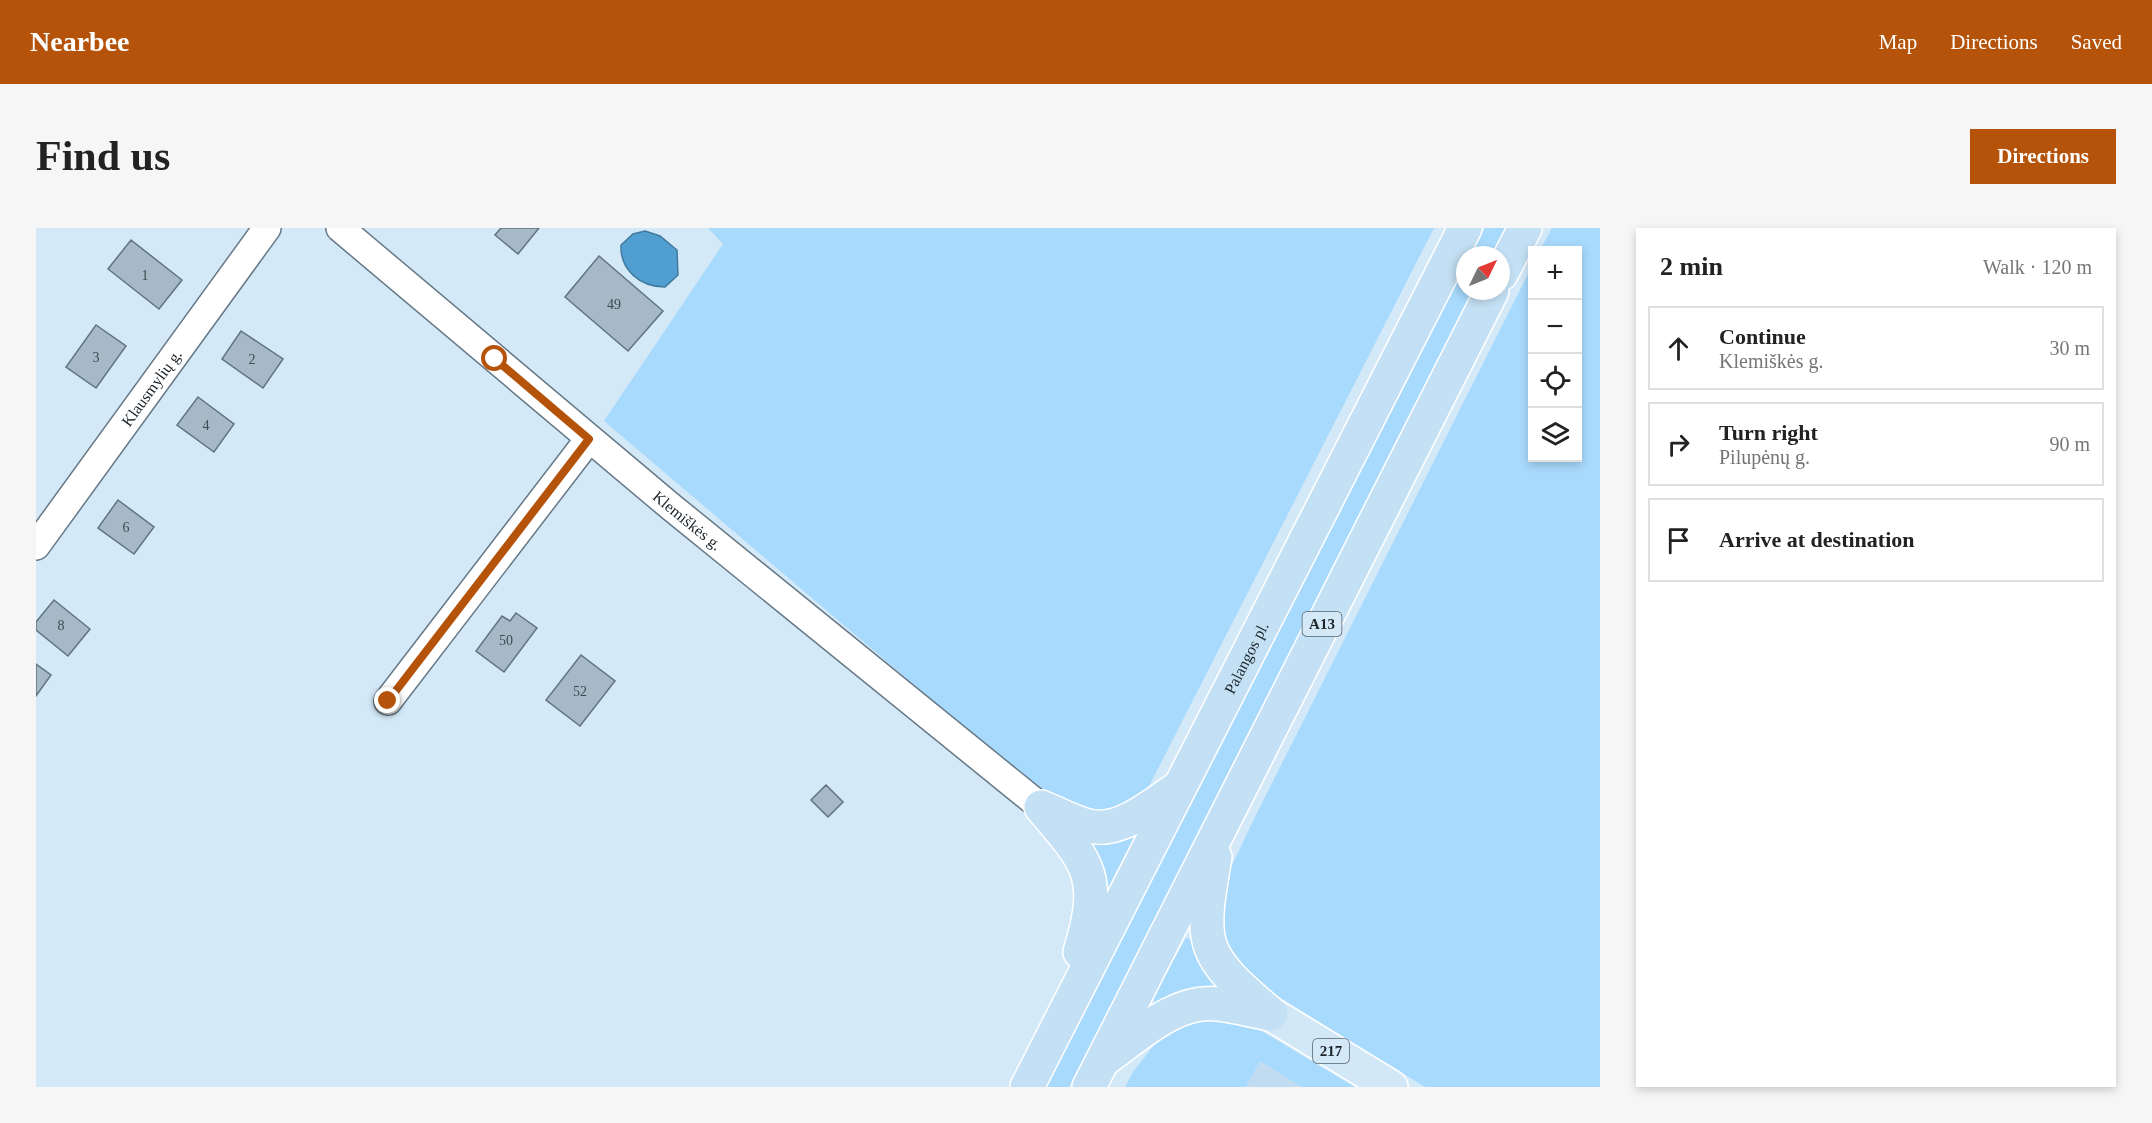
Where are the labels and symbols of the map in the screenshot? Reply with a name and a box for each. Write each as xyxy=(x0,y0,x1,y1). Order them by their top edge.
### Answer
north arrow xyxy=(1456,246,1510,300)
house number: 1 xyxy=(142,268,149,283)
house number: 49 xyxy=(607,297,621,312)
route start xyxy=(481,345,507,371)
street label: Klausmylių g. xyxy=(118,346,185,429)
house number: 3 xyxy=(93,350,100,365)
house number: 2 xyxy=(249,352,256,367)
house number: 4 xyxy=(203,418,210,433)
street label: Klemiškės g. xyxy=(649,487,725,554)
house number: 6 xyxy=(123,520,130,535)
road number: A13 xyxy=(1302,612,1342,636)
house number: 8 xyxy=(58,618,65,633)
street label: Palangos pl. xyxy=(1221,619,1272,697)
house number: 50 xyxy=(499,633,513,648)
house number: 52 xyxy=(573,684,587,699)
route end xyxy=(374,687,400,713)
road number: 217 xyxy=(1313,1039,1349,1063)

